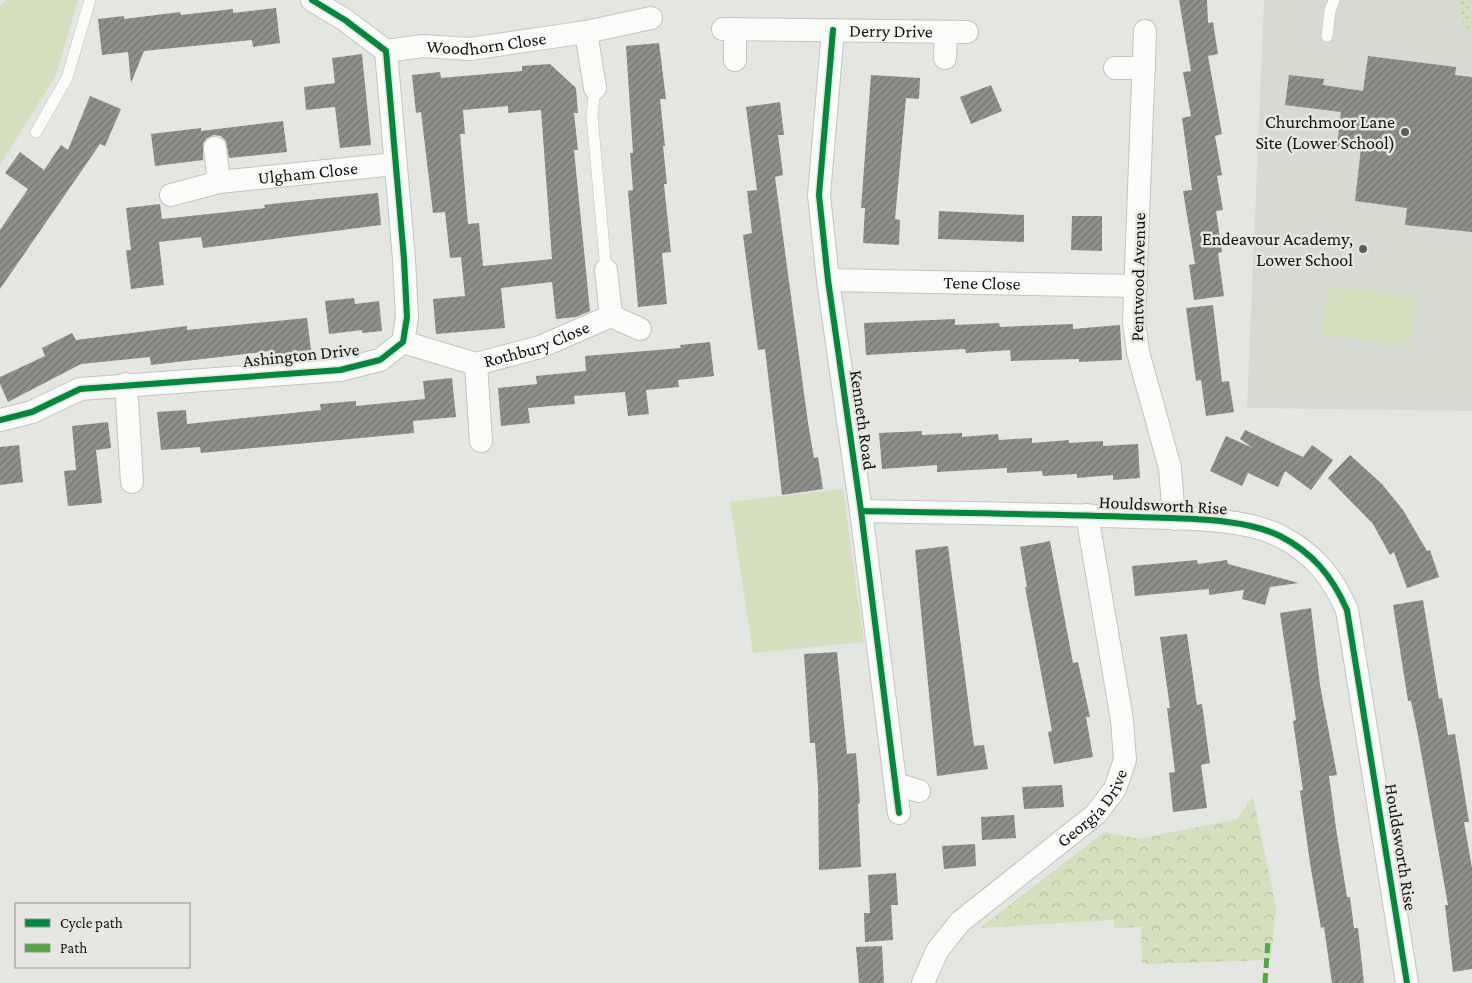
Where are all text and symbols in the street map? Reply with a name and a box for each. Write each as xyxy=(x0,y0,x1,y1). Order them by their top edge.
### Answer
street label: Derry Drive xyxy=(849,21,933,42)
street label: Woodhorn Close xyxy=(426,28,548,59)
place label: Churchmoor Lane Site (Lower School) xyxy=(1255,112,1395,154)
marker: Churchmoor Lane Site (Lower School) xyxy=(1399,126,1411,138)
street label: Ulgham Close xyxy=(257,158,359,188)
street label: Pentwood Avenue xyxy=(1127,212,1149,342)
place label: Endeavour Academy, Lower School xyxy=(1202,229,1353,270)
marker: Endeavour Academy, Lower School xyxy=(1357,243,1369,255)
street label: Tene Close xyxy=(943,272,1021,294)
street label: Rothbury Close xyxy=(482,317,592,371)
street label: Ashington Drive xyxy=(242,339,360,371)
street label: Kenneth Road xyxy=(846,369,880,472)
street label: Houldsworth Rise xyxy=(1098,492,1228,518)
street label: Georgia Drive xyxy=(1053,766,1131,851)
street label: Houldsworth Rise xyxy=(1381,782,1421,912)
legend xyxy=(15,903,190,968)
text: Cycle path xyxy=(60,915,123,932)
text: Path xyxy=(60,940,87,956)

